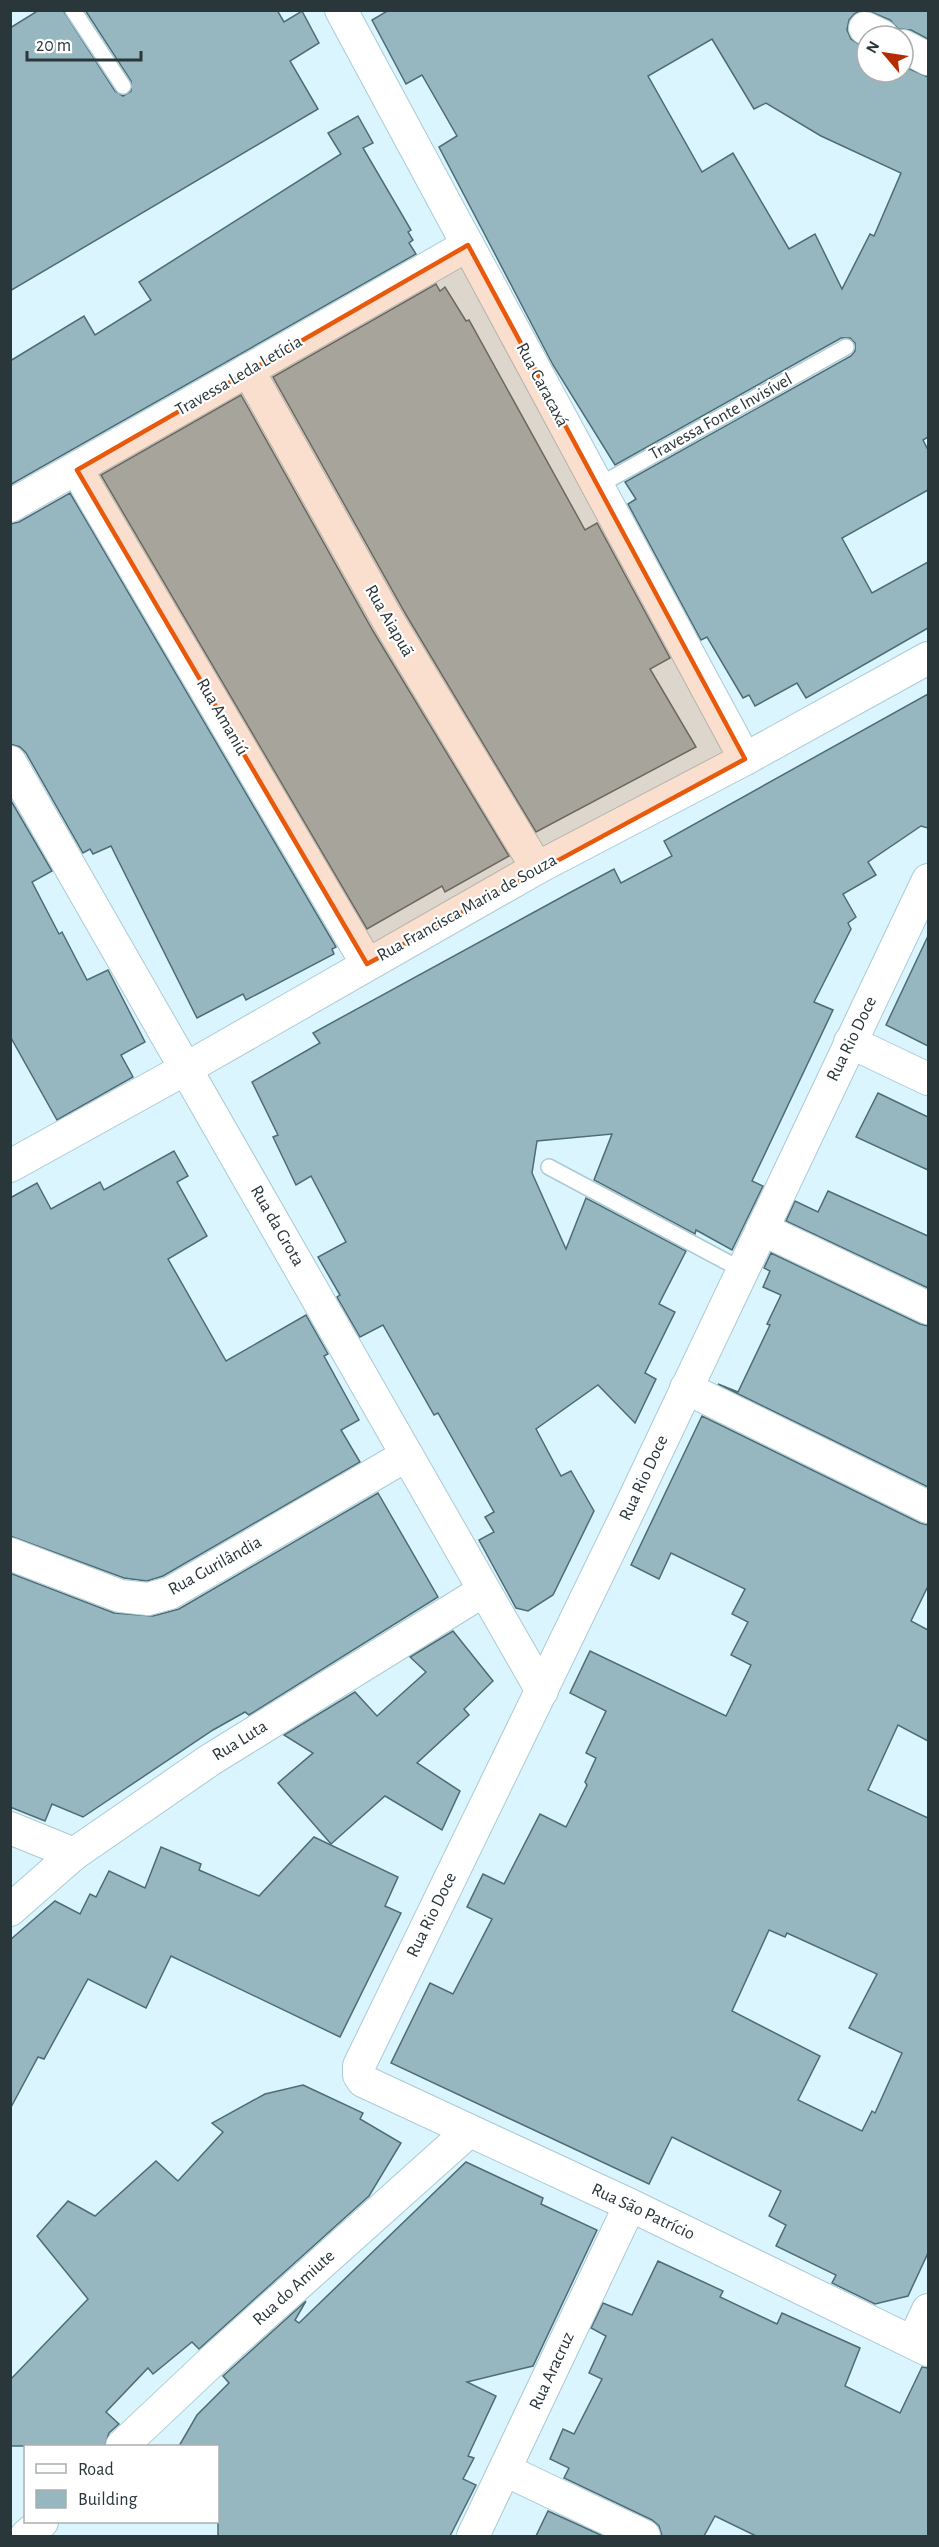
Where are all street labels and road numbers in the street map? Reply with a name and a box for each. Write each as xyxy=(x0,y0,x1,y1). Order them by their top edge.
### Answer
street label: Travessa Leda Letícia xyxy=(173,332,305,420)
street label: Rua Caracaxá xyxy=(512,340,572,430)
street label: Travessa Fonte Invisível xyxy=(647,370,795,464)
street label: Rua Aiapuã xyxy=(361,582,417,660)
street label: Rua Amaniú xyxy=(193,675,251,759)
street label: Rua Francisca Maria de Souza xyxy=(374,851,560,965)
street label: Rua Rio Doce xyxy=(824,994,880,1084)
street label: Rua da Grota xyxy=(247,1183,307,1269)
street label: Rua Rio Doce xyxy=(616,1433,672,1523)
street label: Rua Gurilândia xyxy=(165,1533,265,1599)
street label: Rua Luta xyxy=(209,1717,271,1765)
street label: Rua Rio Doce xyxy=(404,1870,460,1960)
street label: Rua São Patrício xyxy=(589,2180,698,2244)
street label: Rua do Amiute xyxy=(250,2247,338,2329)
street label: Rua Aracruz xyxy=(526,2329,578,2413)

